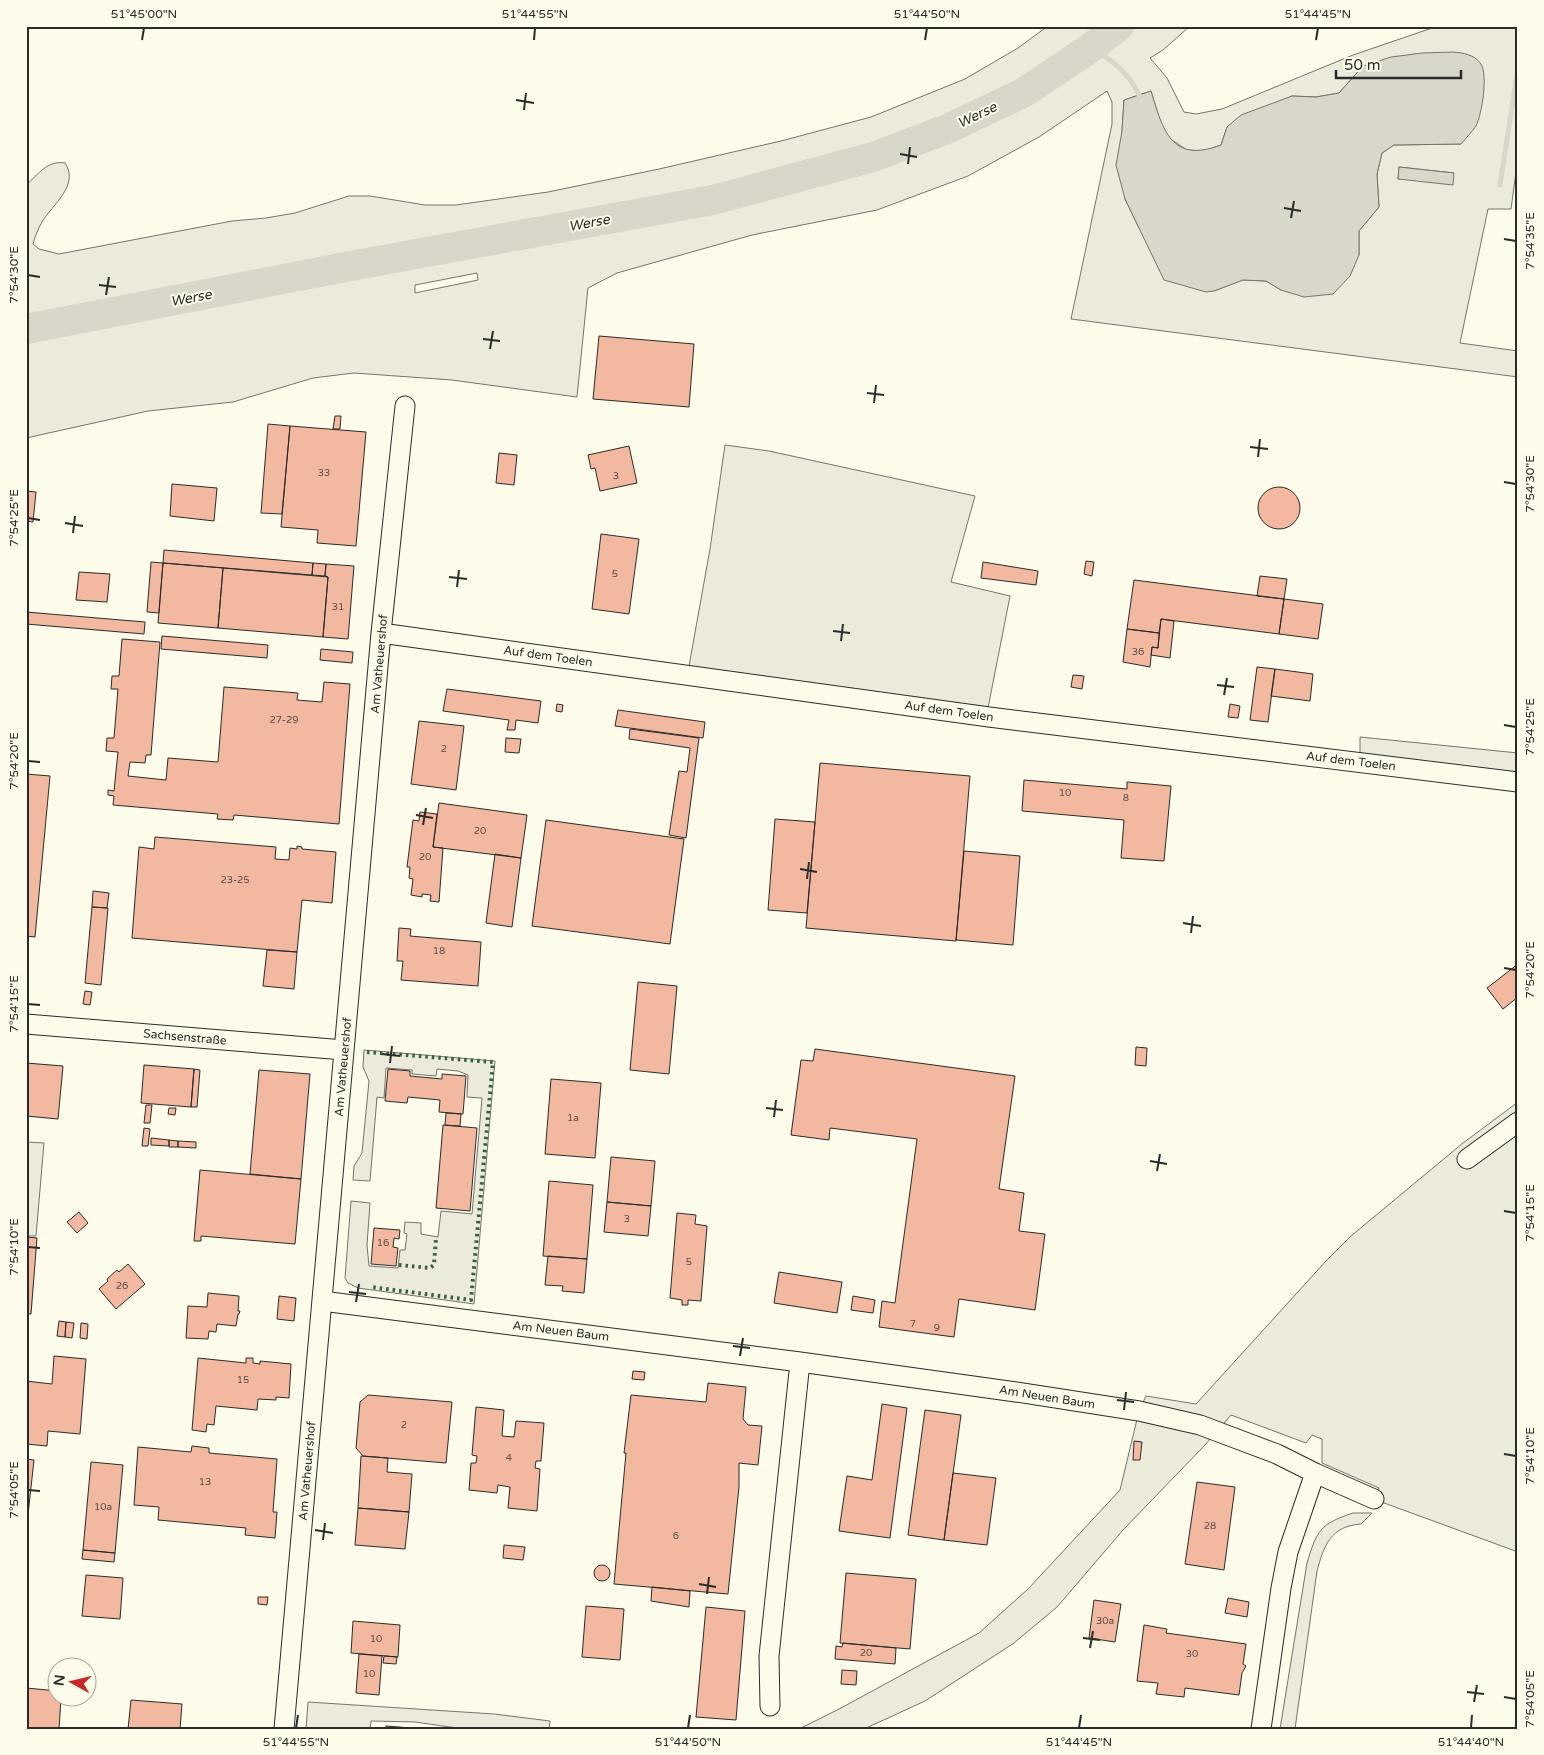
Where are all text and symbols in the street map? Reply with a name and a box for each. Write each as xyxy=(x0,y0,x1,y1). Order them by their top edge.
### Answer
text: 51°45'00"N xyxy=(111,7,177,21)
text: 51°44'55"N xyxy=(502,7,568,21)
text: 51°44'50"N xyxy=(894,7,960,21)
text: 51°44'45"N xyxy=(1285,7,1351,21)
scale bar xyxy=(1336,48,1462,80)
text: 50 m xyxy=(1344,56,1381,74)
water label: Werse xyxy=(955,98,1000,132)
water label: Werse xyxy=(567,210,612,235)
text: 7°54'35"E xyxy=(1523,212,1537,270)
text: 7°54'30"E xyxy=(7,246,21,304)
water label: Werse xyxy=(169,285,214,310)
text: 7°54'30"E xyxy=(1523,455,1537,513)
house number: 33 xyxy=(318,467,330,479)
house number: 3 xyxy=(613,470,619,482)
text: 7°54'25"E xyxy=(7,489,21,547)
house number: 5 xyxy=(612,568,618,580)
house number: 31 xyxy=(332,601,344,613)
street label: Am Vatheuershof xyxy=(368,613,390,714)
street label: Auf dem Toelen xyxy=(502,643,594,669)
house number: 36 xyxy=(1132,646,1144,658)
street label: Auf dem Toelen xyxy=(903,698,995,724)
text: 7°54'25"E xyxy=(1523,698,1537,756)
house number: 27-29 xyxy=(270,714,299,726)
text: 7°54'20"E xyxy=(7,732,21,790)
house number: 2 xyxy=(441,743,447,755)
street label: Auf dem Toelen xyxy=(1305,749,1397,773)
house number: 10 xyxy=(1059,787,1071,799)
house number: 8 xyxy=(1123,792,1129,804)
house number: 20 xyxy=(474,825,486,837)
house number: 20 xyxy=(419,851,431,863)
house number: 23-25 xyxy=(220,874,250,886)
text: 7°54'20"E xyxy=(1523,941,1537,999)
house number: 18 xyxy=(433,945,445,957)
text: 7°54'15"E xyxy=(7,975,21,1033)
street label: Am Vatheuershof xyxy=(332,1016,354,1117)
street label: Sachsenstraße xyxy=(143,1026,227,1048)
house number: 1a xyxy=(567,1112,579,1124)
text: 7°54'15"E xyxy=(1523,1184,1537,1242)
house number: 3 xyxy=(624,1213,630,1225)
text: 7°54'10"E xyxy=(7,1218,21,1276)
house number: 16 xyxy=(377,1237,389,1249)
house number: 5 xyxy=(686,1256,692,1268)
house number: 26 xyxy=(116,1280,128,1292)
street label: Am Neuen Baum xyxy=(512,1318,610,1344)
house number: 7 xyxy=(910,1318,916,1330)
house number: 9 xyxy=(934,1322,940,1334)
house number: 15 xyxy=(237,1374,249,1386)
street label: Am Neuen Baum xyxy=(998,1382,1096,1412)
house number: 2 xyxy=(401,1419,407,1431)
street label: Am Vatheuershof xyxy=(296,1420,318,1521)
text: 7°54'10"E xyxy=(1523,1427,1537,1485)
house number: 4 xyxy=(506,1452,512,1464)
text: 7°54'05"E xyxy=(7,1461,21,1519)
house number: 13 xyxy=(199,1476,211,1488)
house number: 10a xyxy=(94,1501,112,1513)
house number: 28 xyxy=(1204,1520,1216,1532)
house number: 6 xyxy=(673,1530,679,1542)
house number: 30a xyxy=(1096,1615,1114,1627)
house number: 10 xyxy=(370,1633,382,1645)
house number: 20 xyxy=(860,1647,872,1659)
house number: 30 xyxy=(1186,1648,1198,1660)
north arrow xyxy=(48,1658,98,1708)
house number: 10 xyxy=(363,1668,375,1680)
text: 7°54'05"E xyxy=(1523,1670,1537,1728)
text: N xyxy=(50,1674,69,1687)
text: 51°44'55"N xyxy=(263,1735,329,1749)
text: 51°44'50"N xyxy=(655,1735,721,1749)
text: 51°44'45"N xyxy=(1046,1735,1112,1749)
text: 51°44'40"N xyxy=(1438,1735,1504,1749)

